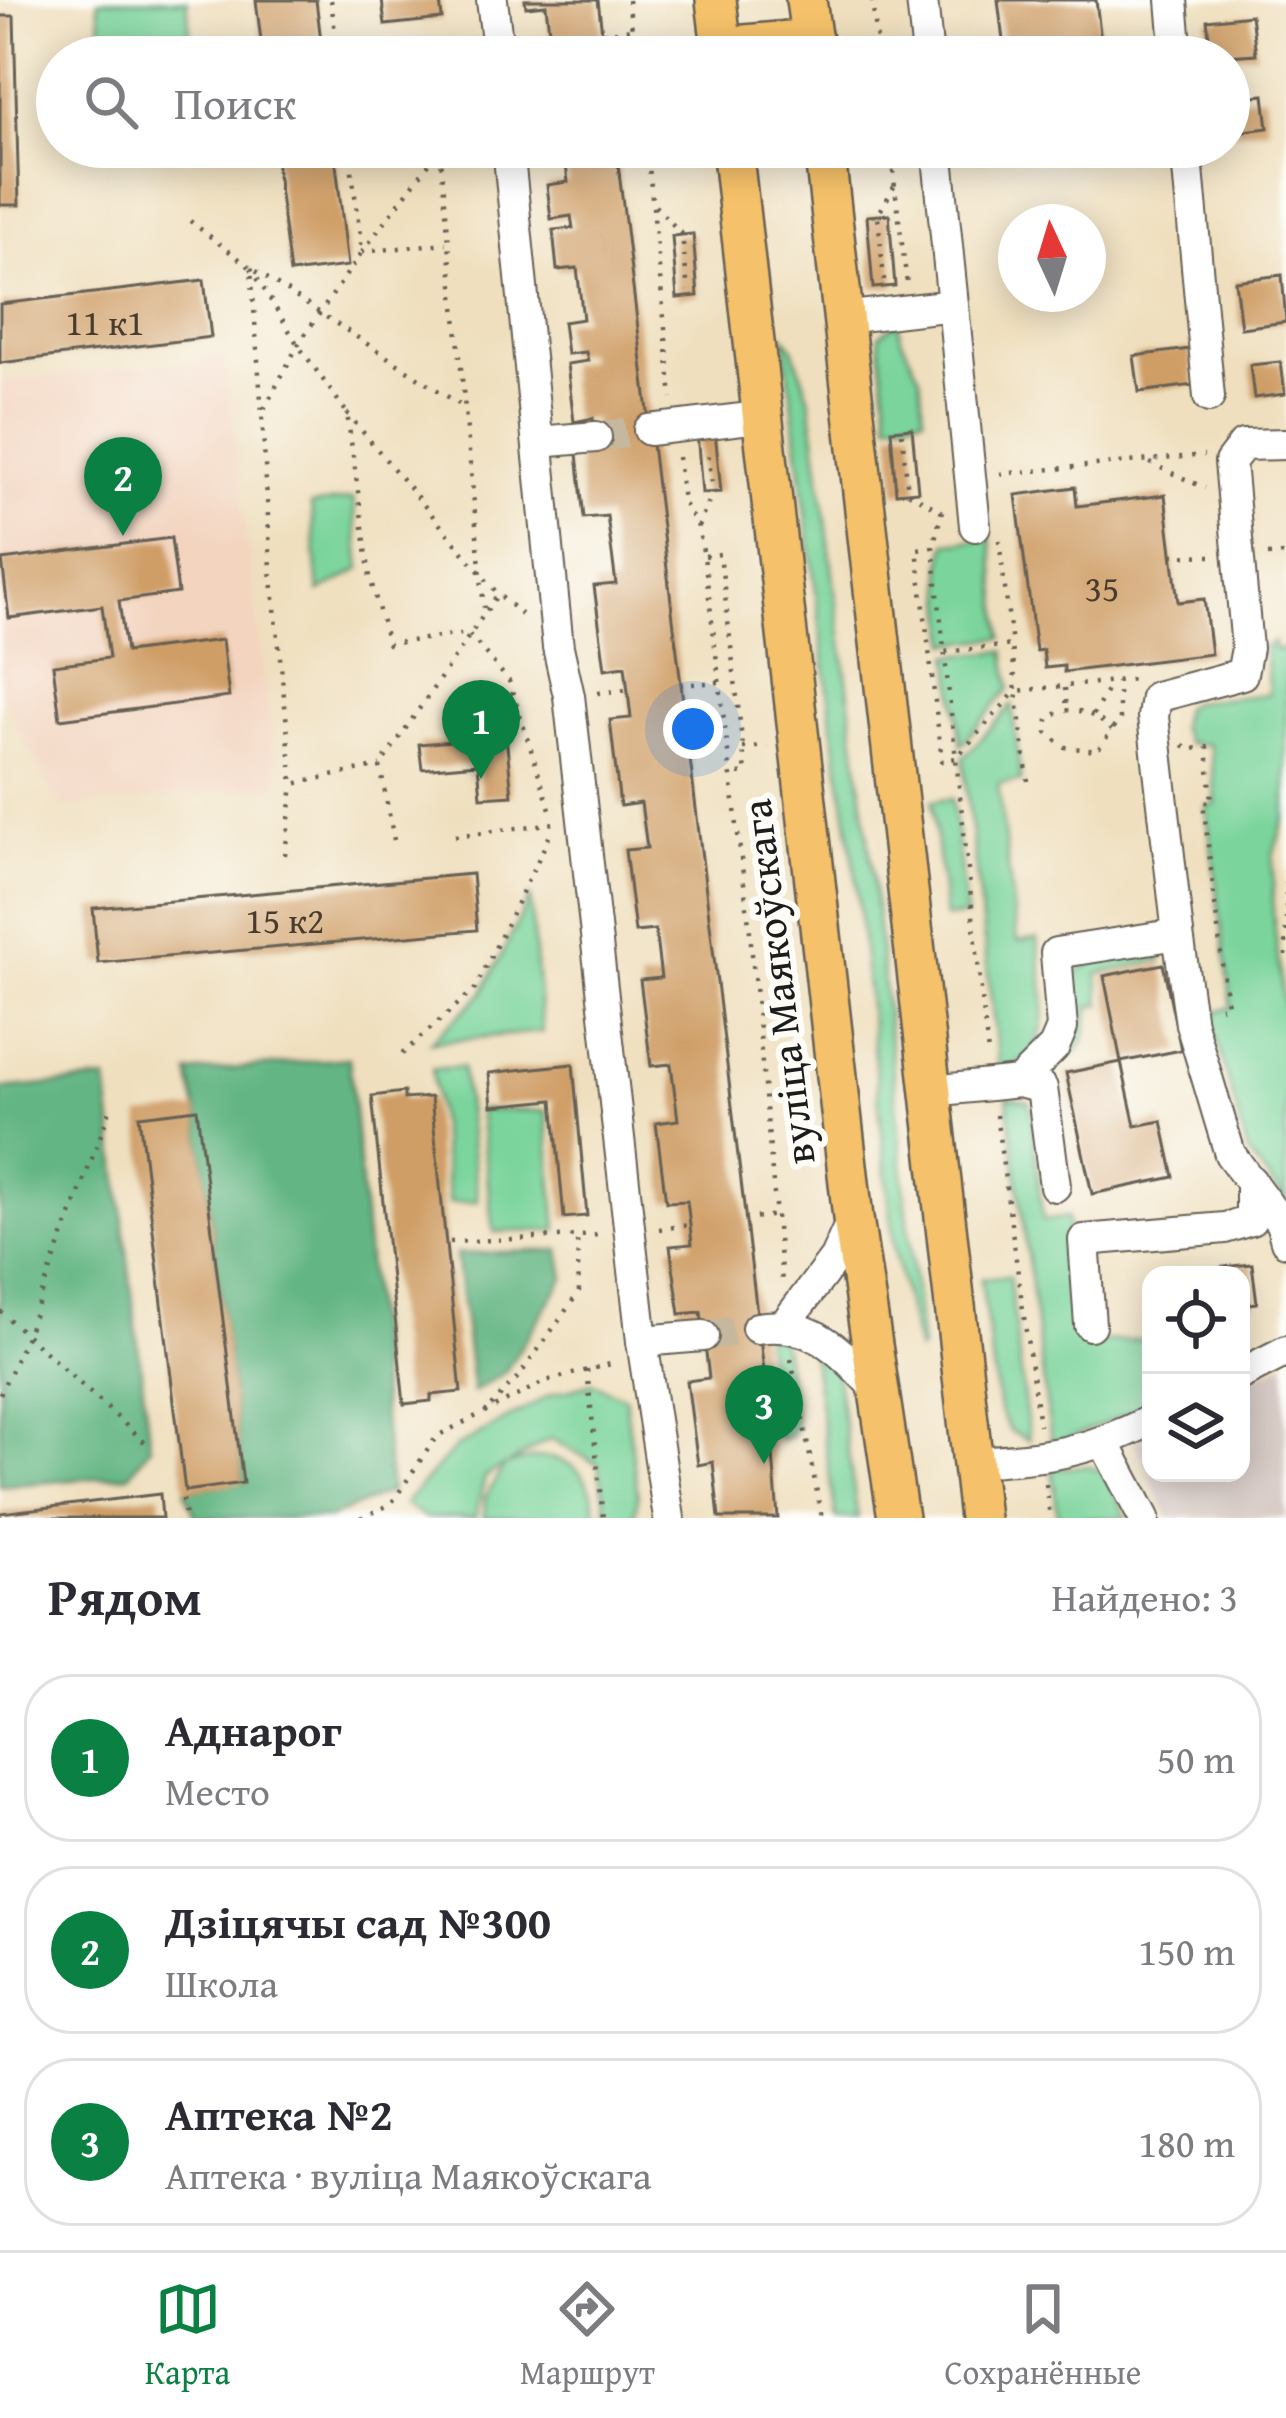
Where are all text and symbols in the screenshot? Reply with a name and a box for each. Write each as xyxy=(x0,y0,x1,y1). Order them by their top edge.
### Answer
search box xyxy=(36,36,1250,168)
icon: search xyxy=(78,69,144,135)
text: Поиск xyxy=(174,70,296,135)
north arrow xyxy=(998,204,1106,312)
house number: 11 к1 xyxy=(66,295,144,348)
pin: 2 xyxy=(84,437,162,536)
house number: 35 xyxy=(1085,561,1119,614)
pin: 1 xyxy=(442,680,520,779)
your location xyxy=(663,699,723,759)
street label: вуліца Маякоўскага xyxy=(724,796,830,1168)
house number: 15 к2 xyxy=(246,893,324,946)
map controls xyxy=(1142,1266,1250,1482)
button: locate xyxy=(1142,1266,1250,1374)
pin: 3 xyxy=(725,1365,803,1464)
button: layers xyxy=(1142,1374,1250,1482)
text: Рядом xyxy=(48,1559,202,1634)
text: Найдено: 3 xyxy=(1051,1568,1238,1625)
text: Аднарог xyxy=(165,1697,342,1762)
text: 1 xyxy=(80,1730,100,1787)
text: 50 m xyxy=(1157,1730,1235,1787)
text: Место xyxy=(165,1762,270,1819)
text: Дзіцячы сад №300 xyxy=(165,1889,551,1954)
text: 2 xyxy=(80,1922,100,1979)
text: 150 m xyxy=(1138,1922,1235,1979)
text: Школа xyxy=(165,1954,278,2011)
text: Аптека №2 xyxy=(165,2081,393,2146)
text: 3 xyxy=(80,2114,100,2171)
text: 180 m xyxy=(1138,2114,1235,2171)
text: Аптека · вуліца Маякоўскага xyxy=(165,2146,652,2203)
tab: Карта xyxy=(145,2276,230,2396)
tab: Маршрут xyxy=(520,2276,655,2396)
tab: Сохранённые xyxy=(945,2276,1141,2396)

